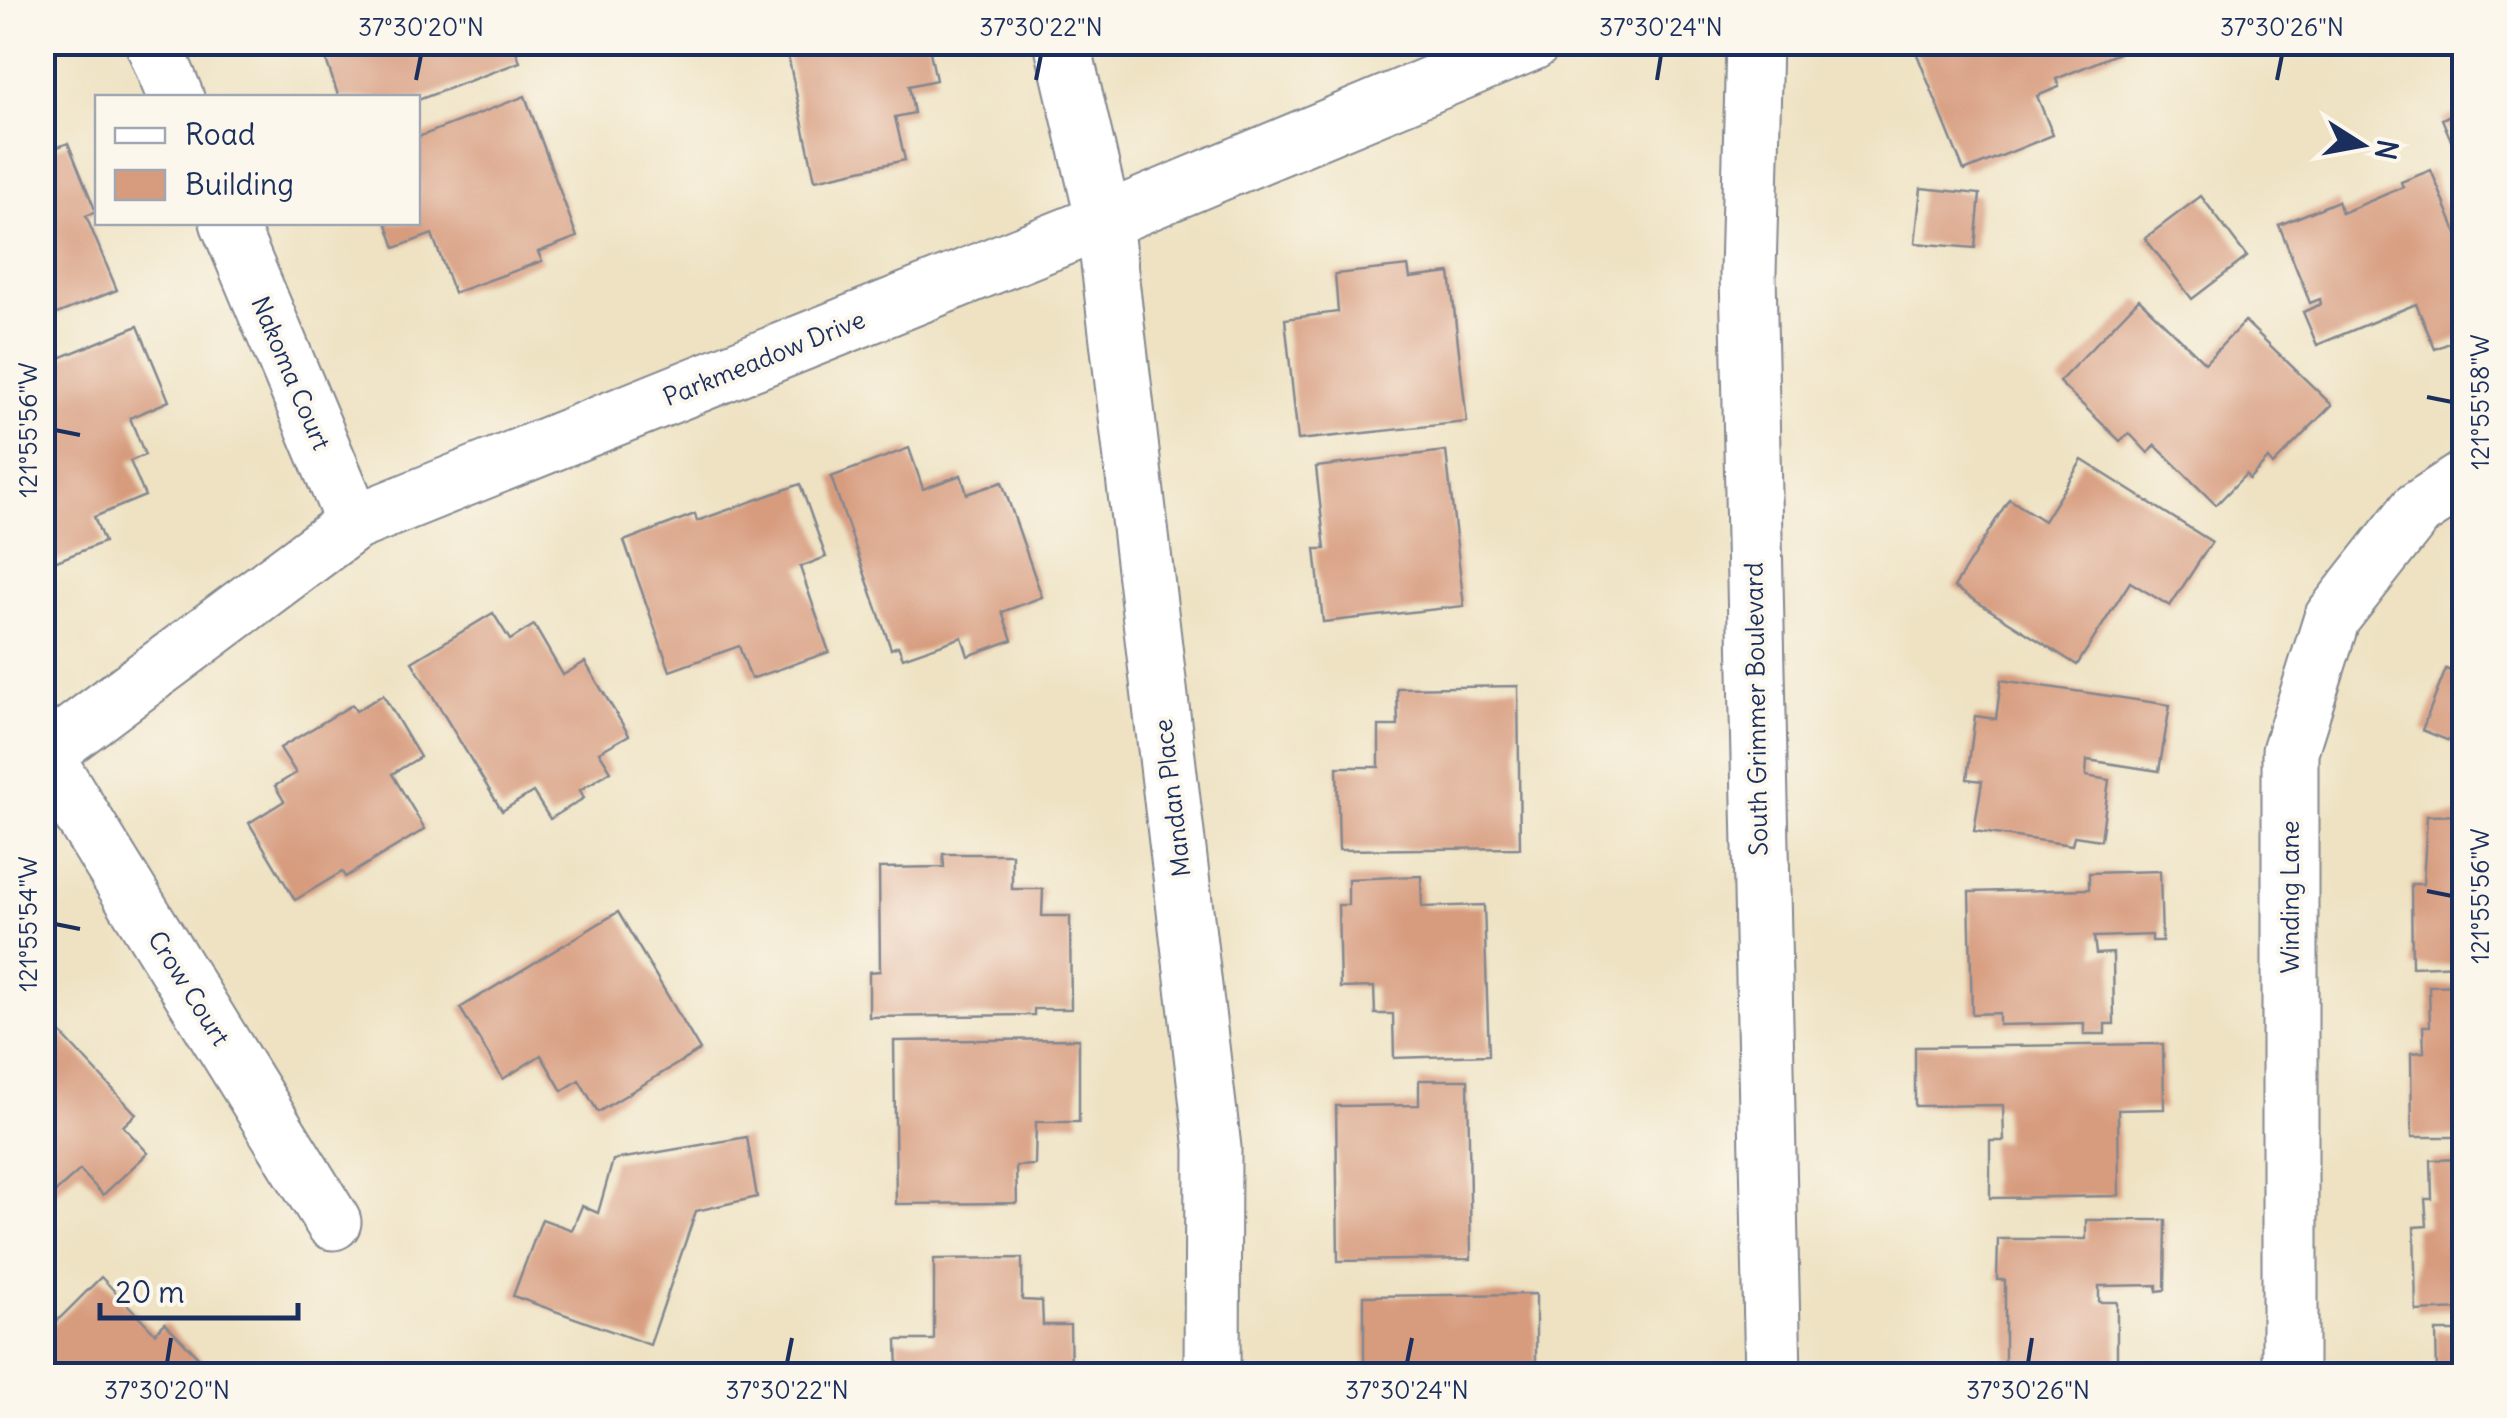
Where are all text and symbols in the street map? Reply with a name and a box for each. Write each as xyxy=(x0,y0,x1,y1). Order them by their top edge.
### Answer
text: 37°30'20"N xyxy=(358,11,484,43)
text: 37°30'22"N xyxy=(979,11,1103,43)
text: 37°30'24"N xyxy=(1599,11,1723,43)
text: 37°30'26"N xyxy=(2220,11,2344,43)
legend xyxy=(95,95,420,225)
north arrow xyxy=(2312,95,2412,195)
text: Road xyxy=(185,115,255,153)
text: N xyxy=(2367,137,2406,163)
text: Building xyxy=(185,165,294,203)
street label: Nakoma Court xyxy=(244,291,338,455)
street label: Parkmeadow Drive xyxy=(658,303,870,413)
text: 121°55'58"W xyxy=(2464,334,2496,470)
text: 121°55'56"W xyxy=(12,362,44,498)
street label: South Grimmer Boulevard xyxy=(1737,562,1775,856)
street label: Mandan Place xyxy=(1146,717,1198,879)
street label: Winding Lane xyxy=(2274,820,2306,974)
text: 121°55'56"W xyxy=(2464,828,2496,964)
text: 121°55'54"W xyxy=(12,856,44,992)
street label: Crow Court xyxy=(141,925,237,1051)
scale bar xyxy=(100,1258,298,1320)
text: 20 m xyxy=(115,1273,185,1311)
text: 37°30'20"N xyxy=(104,1374,230,1406)
text: 37°30'22"N xyxy=(725,1374,849,1406)
text: 37°30'24"N xyxy=(1345,1374,1469,1406)
text: 37°30'26"N xyxy=(1966,1374,2090,1406)

